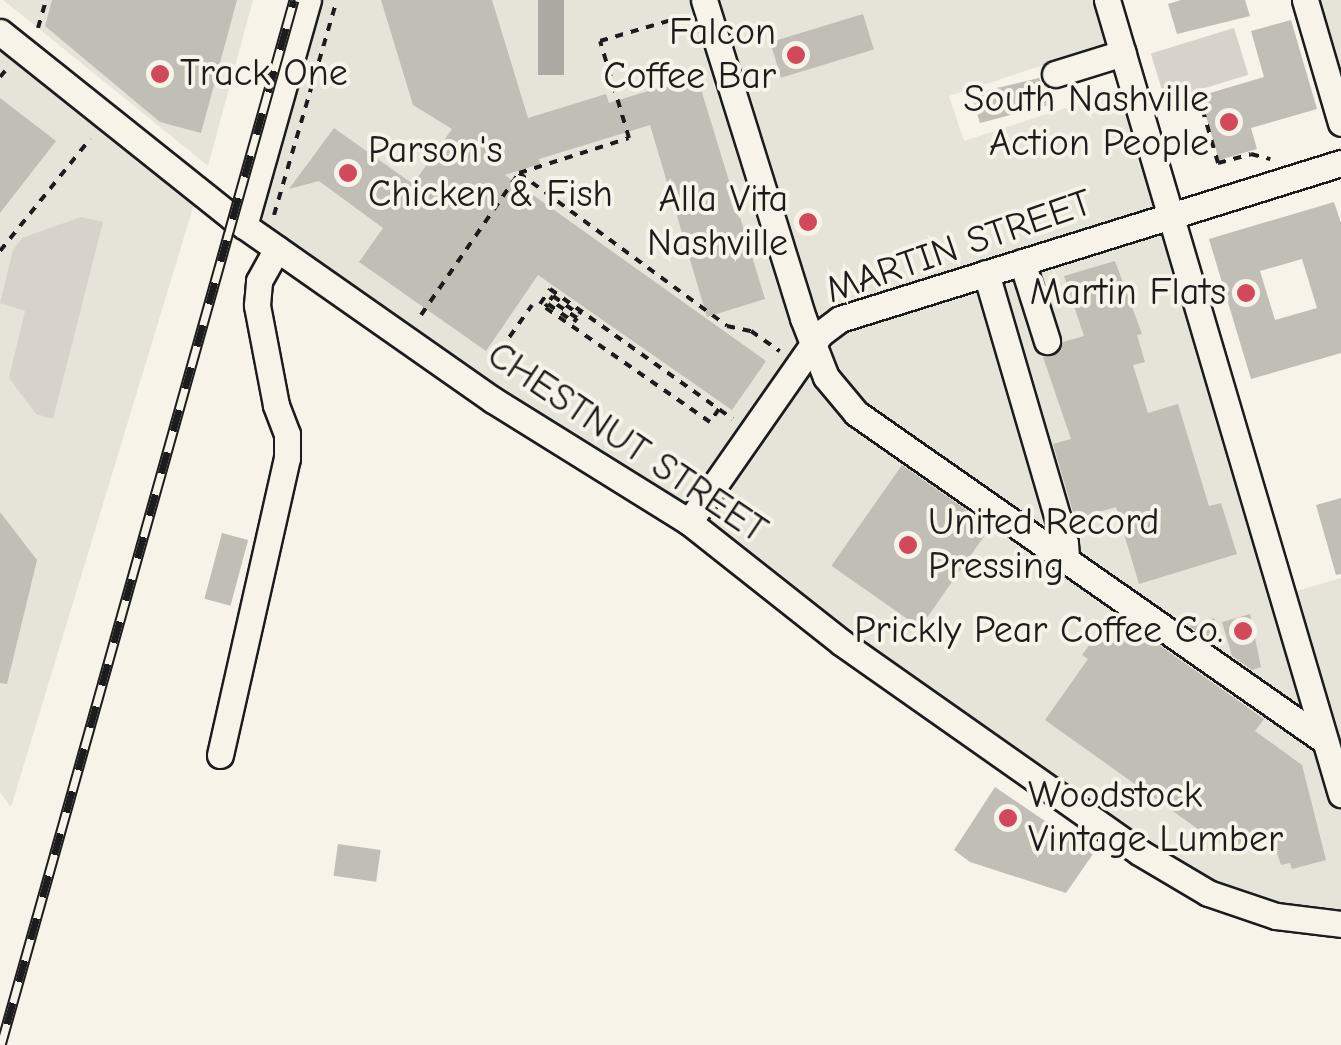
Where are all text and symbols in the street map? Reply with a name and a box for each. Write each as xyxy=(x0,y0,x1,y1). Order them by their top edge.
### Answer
place label: Falcon Coffee Bar xyxy=(603,10,776,100)
marker: Falcon Coffee Bar xyxy=(785,44,807,66)
place label: Track One xyxy=(180,51,348,97)
marker: Track One xyxy=(149,63,171,85)
place label: South Nashville Action People xyxy=(964,77,1209,166)
marker: South Nashville Action People xyxy=(1218,111,1240,133)
place label: Parson's Chicken & Fish xyxy=(368,128,613,218)
marker: Parson's Chicken & Fish xyxy=(337,162,359,184)
place label: Alla Vita Nashville xyxy=(647,177,788,266)
street label: MARTIN STREET xyxy=(820,180,1098,314)
marker: Alla Vita Nashville xyxy=(797,211,819,233)
place label: Martin Flats xyxy=(1030,270,1226,316)
marker: Martin Flats xyxy=(1235,282,1257,304)
street label: CHESTNUT STREET xyxy=(479,333,775,553)
place label: United Record Pressing xyxy=(928,500,1159,590)
marker: United Record Pressing xyxy=(897,534,919,556)
place label: Prickly Pear Coffee Co. xyxy=(854,608,1223,654)
marker: Prickly Pear Coffee Co. xyxy=(1232,620,1254,642)
place label: Woodstock Vintage Lumber xyxy=(1028,773,1283,862)
marker: Woodstock Vintage Lumber xyxy=(997,807,1019,829)

